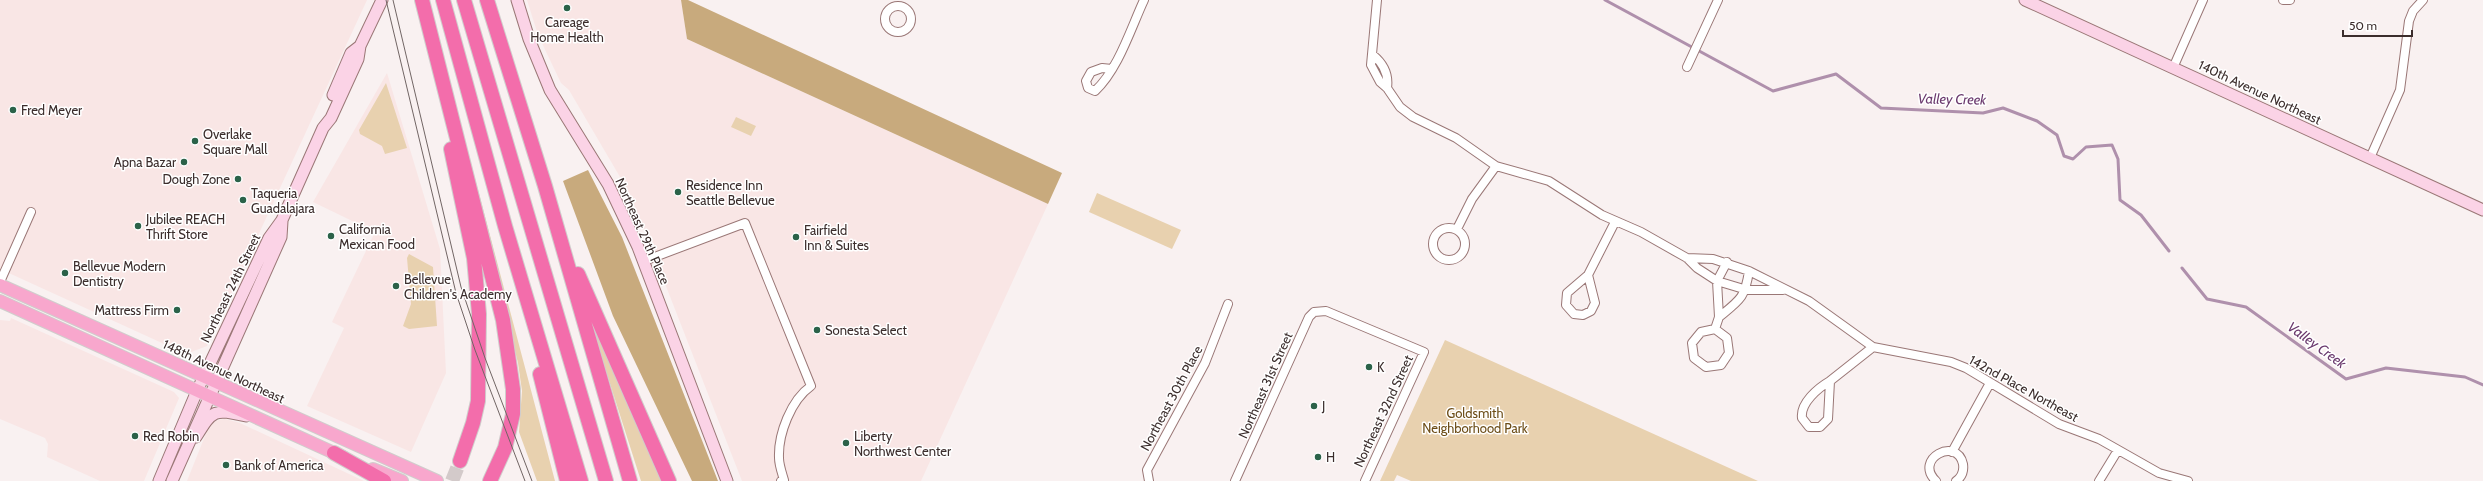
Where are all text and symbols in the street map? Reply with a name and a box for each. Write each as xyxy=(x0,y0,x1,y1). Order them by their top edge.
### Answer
marker: Careage Home Health xyxy=(562,3,572,13)
scale bar xyxy=(2343,12,2412,38)
place label: Careage Home Health xyxy=(530,14,604,45)
text: 50 m xyxy=(2349,18,2377,33)
street label: 140th Avenue Northeast xyxy=(2196,57,2325,128)
water label: Valley Creek xyxy=(1918,89,1987,109)
place label: Fred Meyer xyxy=(21,102,83,118)
marker: Fred Meyer xyxy=(8,105,18,115)
place label: Overlake Square Mall xyxy=(203,126,267,157)
marker: Overlake Square Mall xyxy=(190,136,200,146)
place label: Apna Bazar xyxy=(114,154,177,170)
marker: Apna Bazar xyxy=(179,157,189,167)
place label: Dough Zone xyxy=(162,171,230,187)
marker: Dough Zone xyxy=(233,174,243,184)
street label: Northeast 29th Place xyxy=(612,175,674,287)
place label: Residence Inn Seattle Bellevue xyxy=(686,177,775,208)
place label: Taqueria Guadalajara xyxy=(251,185,315,217)
marker: Residence Inn Seattle Bellevue xyxy=(673,187,683,197)
marker: Taqueria Guadalajara xyxy=(238,195,248,205)
place label: Jubilee REACH Thrift Store xyxy=(145,211,225,242)
marker: Jubilee REACH Thrift Store xyxy=(133,221,143,231)
place label: California Mexican Food xyxy=(339,221,415,252)
place label: Fairfield Inn & Suites xyxy=(804,222,870,253)
street label: Northeast 24th Street xyxy=(197,230,264,345)
marker: California Mexican Food xyxy=(326,231,336,241)
marker: Fairfield Inn & Suites xyxy=(791,232,801,242)
place label: Bellevue Modern Dentistry xyxy=(73,258,166,289)
marker: Bellevue Modern Dentistry xyxy=(60,268,70,278)
place label: Bellevue Children's Academy xyxy=(404,271,512,302)
marker: Bellevue Children's Academy xyxy=(391,281,401,291)
place label: Mattress Firm xyxy=(94,302,169,318)
marker: Mattress Firm xyxy=(172,305,182,315)
water label: Valley Creek xyxy=(2284,318,2351,373)
place label: Sonesta Select xyxy=(825,322,907,338)
marker: Sonesta Select xyxy=(812,325,822,335)
street label: Northeast 31st Street xyxy=(1234,329,1296,441)
street label: 148th Avenue Northeast xyxy=(161,336,288,406)
street label: Northeast 30th Place xyxy=(1137,342,1206,453)
street label: 142nd Place Northeast xyxy=(1967,351,2082,425)
street label: Northeast 32nd Street xyxy=(1350,352,1416,470)
place label: K xyxy=(1377,359,1385,375)
marker: K xyxy=(1364,362,1374,372)
place label: J xyxy=(1321,398,1325,414)
marker: J xyxy=(1309,401,1319,411)
park label: Goldsmith Neighborhood Park xyxy=(1422,405,1528,436)
place label: Red Robin xyxy=(143,428,199,444)
place label: Liberty Northwest Center xyxy=(854,428,952,459)
marker: Red Robin xyxy=(130,431,140,441)
marker: Liberty Northwest Center xyxy=(841,438,851,448)
place label: H xyxy=(1326,449,1335,465)
marker: H xyxy=(1313,452,1323,462)
place label: Bank of America xyxy=(234,457,324,473)
marker: Bank of America xyxy=(221,460,231,470)

